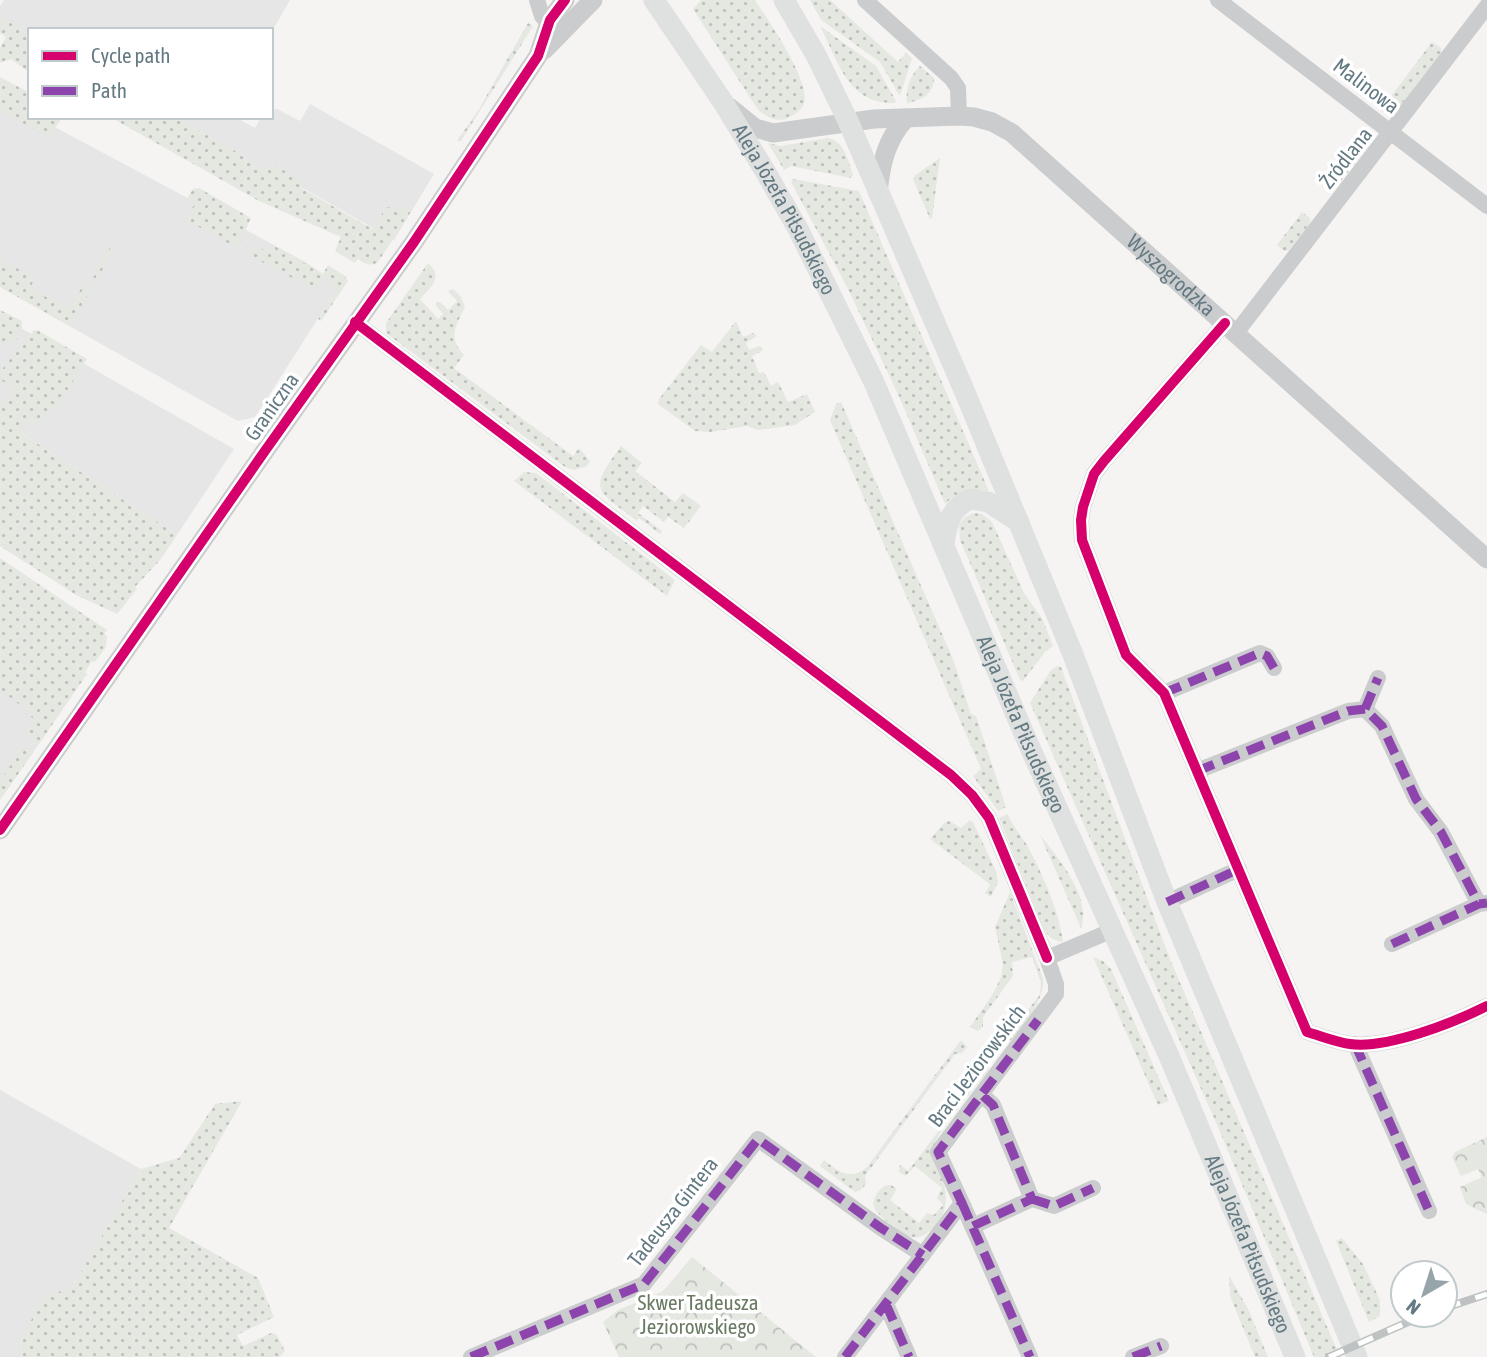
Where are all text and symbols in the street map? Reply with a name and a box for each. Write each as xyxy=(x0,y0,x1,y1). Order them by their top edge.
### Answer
legend xyxy=(28,28,273,119)
text: Cycle path xyxy=(91,43,170,67)
street label: Malinowa xyxy=(1329,53,1404,118)
text: Path xyxy=(91,78,127,102)
street label: Aleja Józefa Piłsudskiego xyxy=(728,119,842,298)
street label: Źródlana xyxy=(1314,122,1376,193)
street label: Wyszogrodzka xyxy=(1122,229,1221,320)
street label: Graniczna xyxy=(239,368,303,445)
street label: Aleja Józefa Piłsudskiego xyxy=(972,632,1071,817)
street label: Braci Jeziorowskich xyxy=(922,1000,1030,1131)
street label: Aleja Józefa Piłsudskiego xyxy=(1201,1151,1297,1336)
street label: Tadeusza Gintera xyxy=(622,1152,722,1271)
north arrow xyxy=(1389,1259,1459,1329)
park label: Skwer Tadeusza Jeziorowskiego xyxy=(638,1290,758,1338)
text: N xyxy=(1402,1295,1425,1319)

